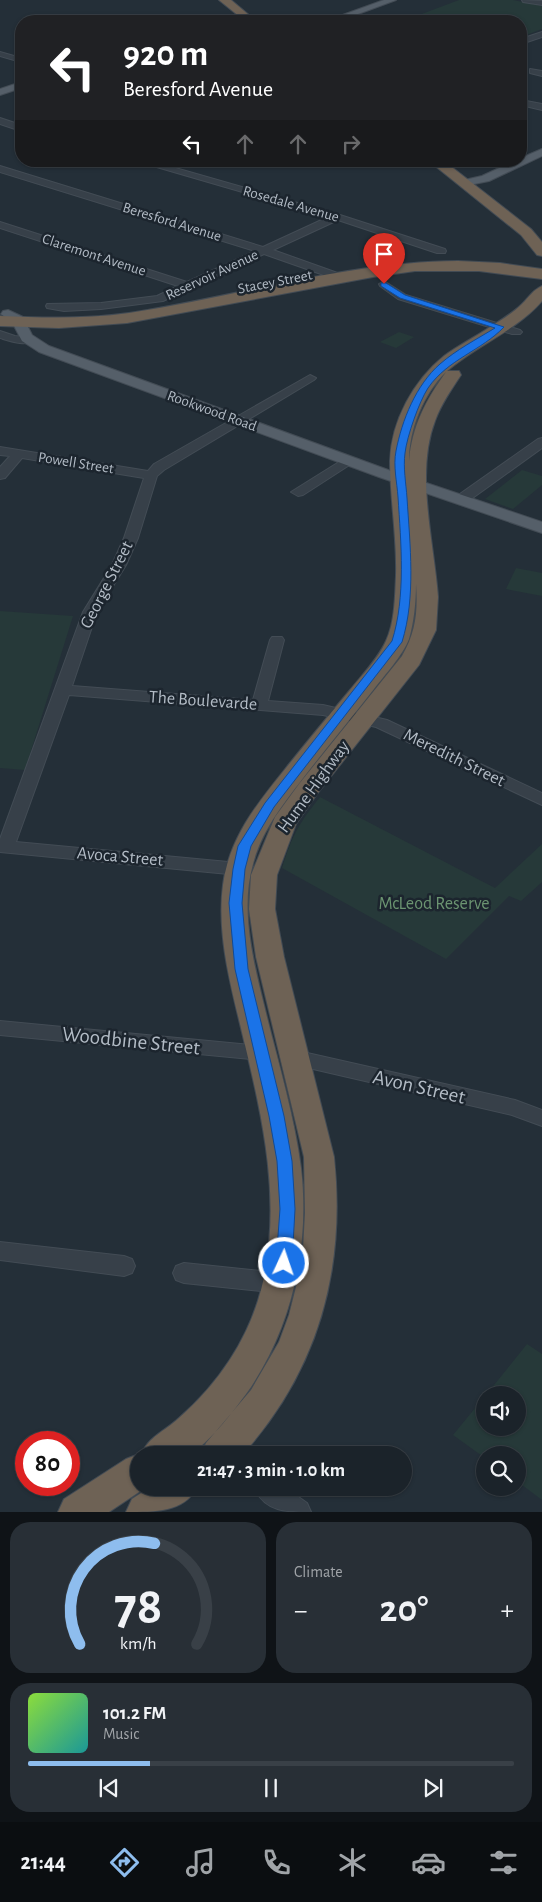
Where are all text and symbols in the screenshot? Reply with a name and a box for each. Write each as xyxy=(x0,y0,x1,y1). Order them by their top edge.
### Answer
icon: left xyxy=(40,35,105,100)
text: 920 m xyxy=(123,37,208,72)
text: Beresford Avenue xyxy=(123,78,273,100)
icon: left xyxy=(178,130,206,158)
icon: ahead xyxy=(231,130,259,158)
icon: ahead xyxy=(284,130,312,158)
icon: right xyxy=(337,130,365,158)
street label: Rosedale Avenue xyxy=(241,183,341,225)
street label: Beresford Avenue xyxy=(121,200,223,244)
street label: Claremont Avenue xyxy=(40,231,148,279)
pin xyxy=(363,233,405,284)
icon: arrive xyxy=(370,240,398,268)
street label: Reservoir Avenue xyxy=(163,247,261,303)
street label: Stacey Street xyxy=(236,267,314,297)
street label: Rookwood Road xyxy=(165,388,259,434)
street label: Powell Street xyxy=(37,450,115,476)
street label: George Street xyxy=(77,538,137,632)
street label: The Boulevarde xyxy=(148,688,258,714)
street label: Meredith Street xyxy=(400,726,508,790)
street label: Hume Highway xyxy=(275,737,353,836)
street label: Avoca Street xyxy=(76,844,164,870)
park label: McLeod Reserve xyxy=(378,895,490,913)
street label: Woodbine Street xyxy=(61,1023,201,1059)
street label: Avon Street xyxy=(371,1066,468,1108)
position arrow xyxy=(257,1236,309,1288)
map controls xyxy=(476,1386,526,1496)
button: sound xyxy=(476,1386,526,1436)
speed limit sign: 80 xyxy=(15,1431,80,1496)
button: search xyxy=(476,1446,526,1496)
text: 21:47 · 3 min · 1.0 km xyxy=(197,1461,345,1480)
text: Climate xyxy=(294,1564,343,1580)
text: 78 xyxy=(114,1581,162,1633)
text: 20° xyxy=(380,1591,428,1629)
text: − xyxy=(294,1597,307,1625)
text: + xyxy=(501,1597,514,1625)
text: km/h xyxy=(120,1635,156,1653)
text: 101.2 FM xyxy=(103,1704,166,1723)
text: Music xyxy=(103,1726,139,1742)
icon: previous xyxy=(95,1774,123,1802)
icon: pause xyxy=(257,1774,285,1802)
icon: next xyxy=(419,1774,447,1802)
icon: directions xyxy=(107,1845,142,1880)
icon: music xyxy=(183,1845,218,1880)
icon: phone xyxy=(259,1845,294,1880)
icon: climate xyxy=(335,1845,370,1880)
icon: car xyxy=(411,1845,446,1880)
icon: filters xyxy=(486,1845,521,1880)
text: 21:44 xyxy=(20,1851,66,1873)

